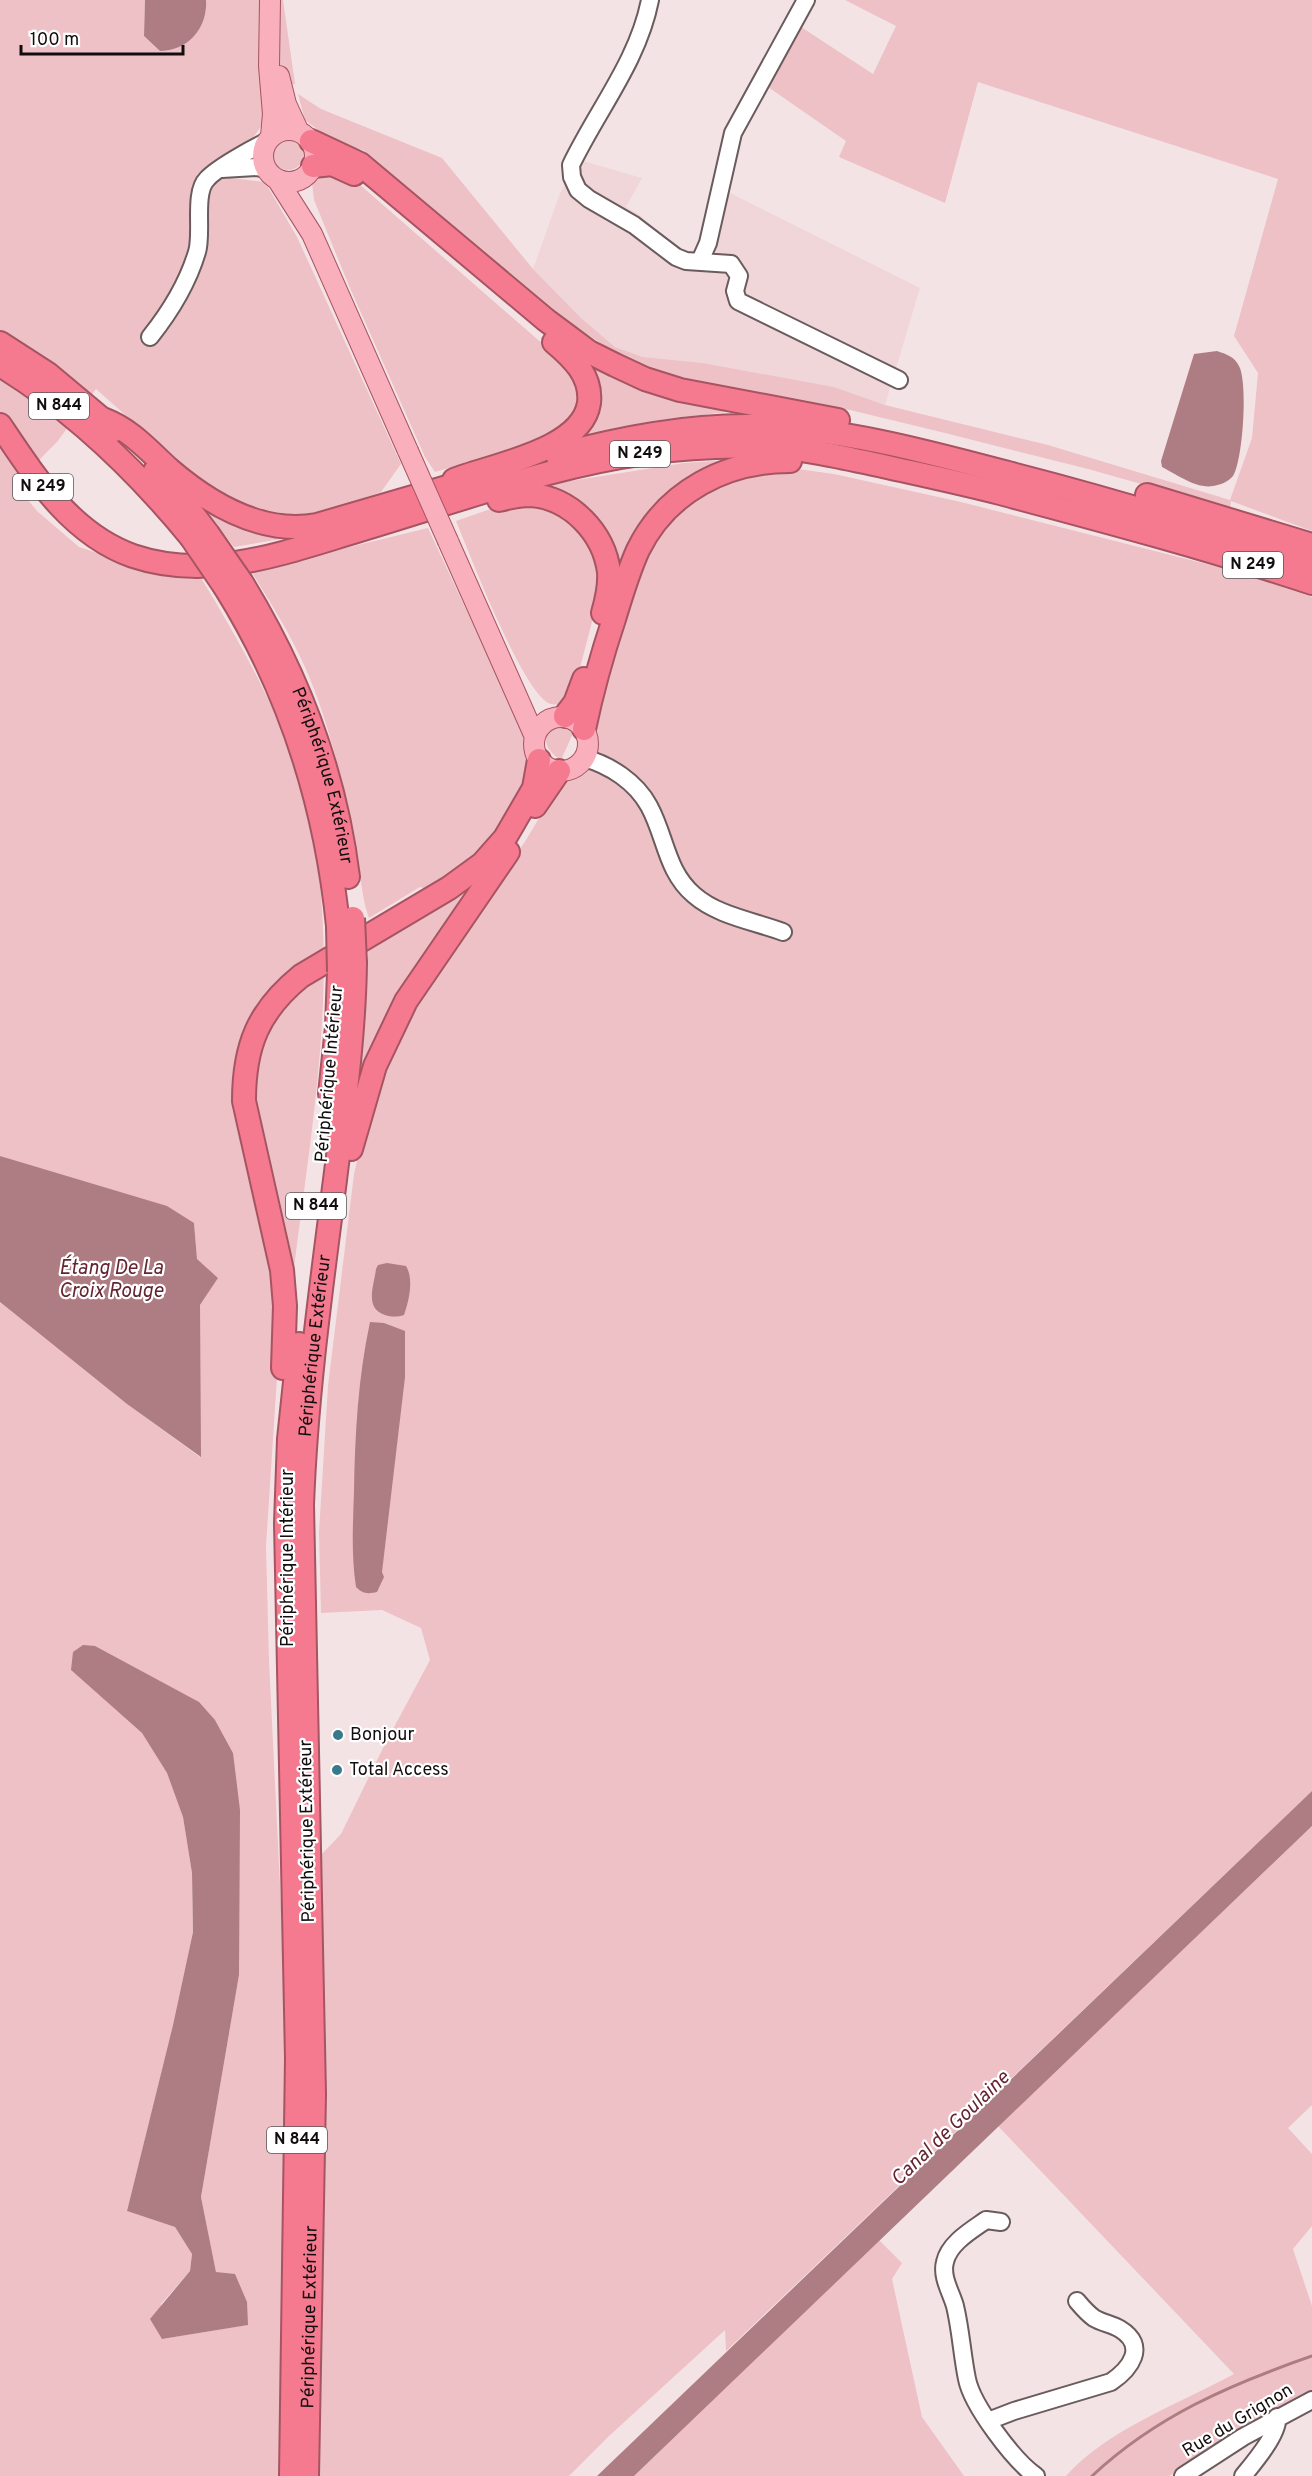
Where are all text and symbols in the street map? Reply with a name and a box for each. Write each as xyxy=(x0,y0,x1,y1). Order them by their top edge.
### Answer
scale bar xyxy=(21,18,183,56)
text: 100 m xyxy=(30,29,79,52)
road number: N 844 xyxy=(29,393,89,419)
road number: N 249 xyxy=(610,441,670,467)
road number: N 249 xyxy=(13,474,73,500)
road number: N 249 xyxy=(1223,552,1283,578)
street label: Périphérique Extérieur xyxy=(286,684,358,866)
street label: Périphérique Intérieur xyxy=(311,984,349,1164)
road number: N 844 xyxy=(286,1193,346,1219)
street label: Périphérique Extérieur xyxy=(294,1253,337,1438)
water label: Étang De La Croix Rouge xyxy=(59,1254,164,1305)
street label: Périphérique Intérieur xyxy=(277,1469,300,1647)
place label: Bonjour xyxy=(350,1724,414,1747)
marker: Bonjour xyxy=(331,1728,345,1742)
street label: Périphérique Extérieur xyxy=(295,1739,321,1923)
place label: Total Access xyxy=(349,1759,449,1782)
marker: Total Access xyxy=(330,1763,344,1777)
water label: Canal de Goulaine xyxy=(886,2065,1016,2192)
road number: N 844 xyxy=(267,2127,327,2153)
street label: Périphérique Extérieur xyxy=(297,2225,323,2409)
street label: Rue du Grignon xyxy=(1179,2379,1297,2463)

